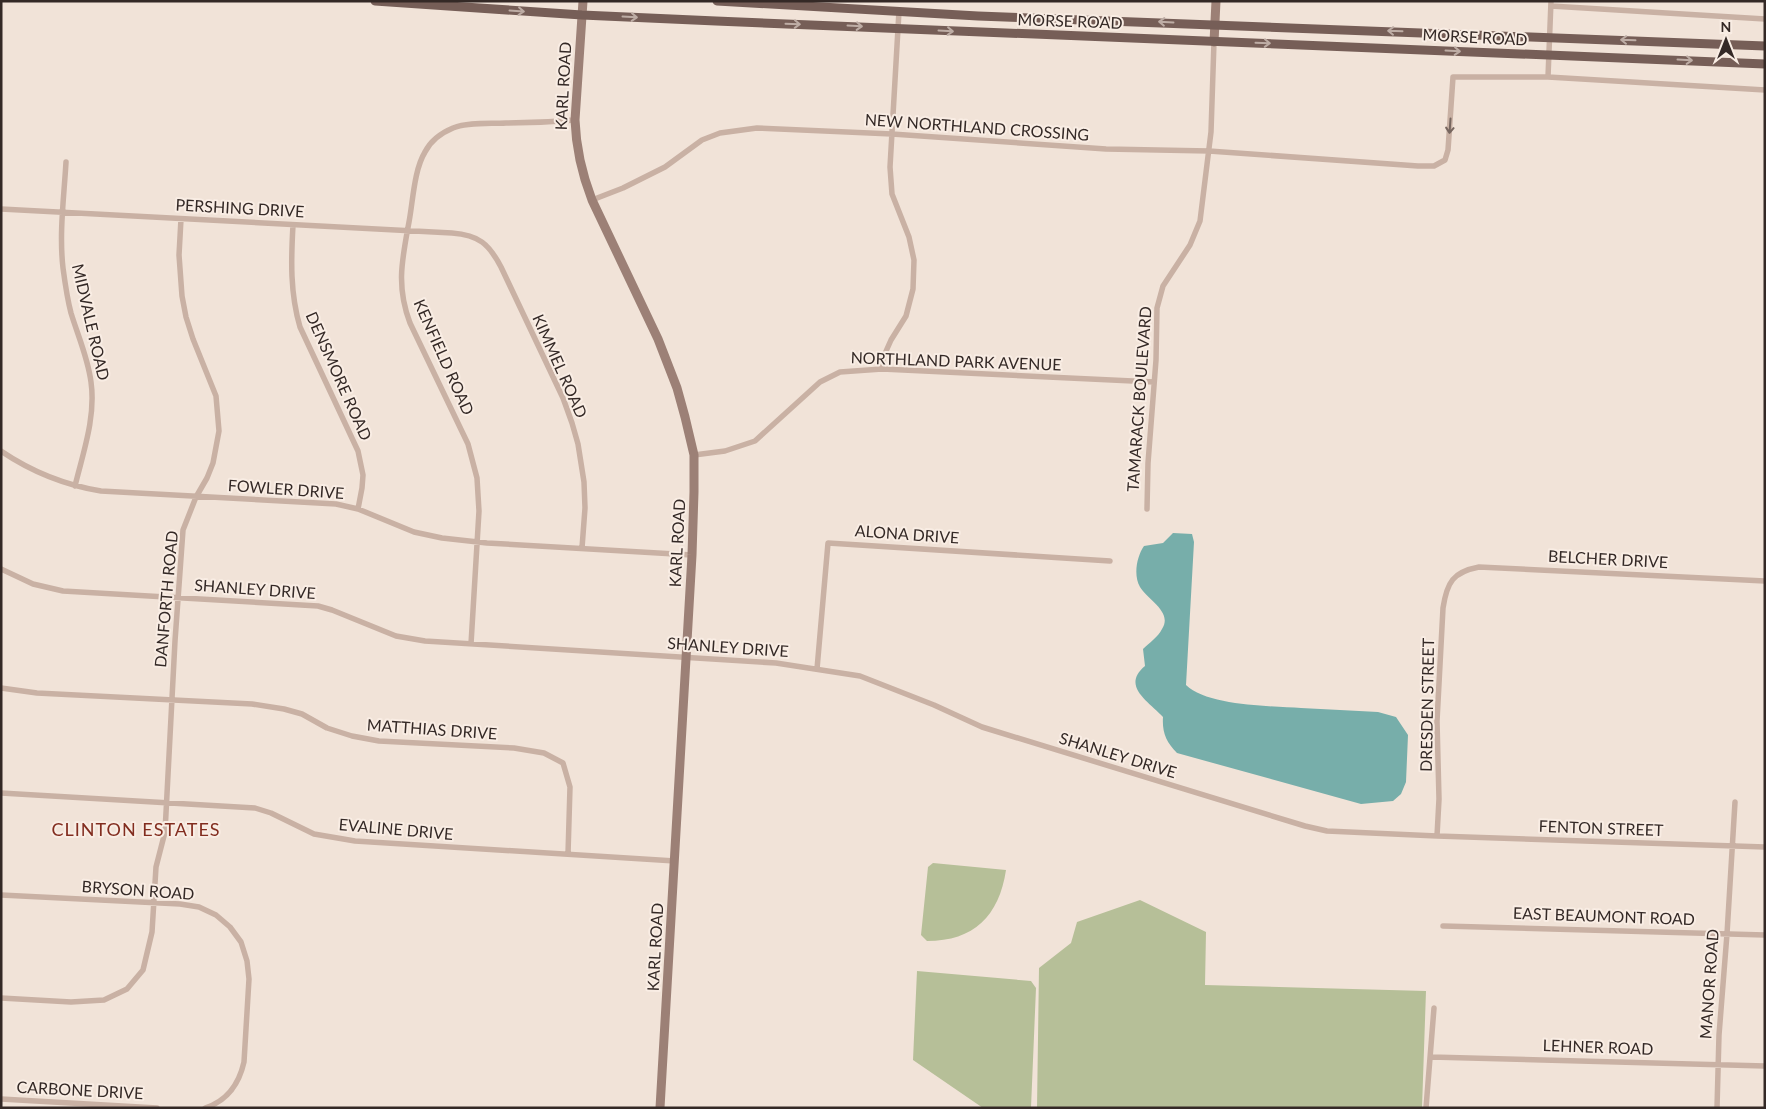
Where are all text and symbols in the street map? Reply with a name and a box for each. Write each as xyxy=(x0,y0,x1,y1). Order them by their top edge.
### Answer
one-way arrow xyxy=(509,7,525,16)
street label: MORSE ROAD xyxy=(1017,9,1123,32)
one-way arrow xyxy=(622,13,638,22)
north arrow xyxy=(1701,15,1751,65)
one-way arrow xyxy=(1159,18,1175,27)
text: N xyxy=(1721,18,1731,35)
one-way arrow xyxy=(784,19,801,29)
one-way arrow xyxy=(847,22,863,31)
street label: MORSE ROAD xyxy=(1422,24,1528,49)
one-way arrow xyxy=(938,26,954,35)
one-way arrow xyxy=(1388,26,1404,35)
one-way arrow xyxy=(1620,35,1636,44)
one-way arrow xyxy=(1255,39,1271,48)
street label: KARL ROAD xyxy=(551,41,574,131)
one-way arrow xyxy=(1445,47,1461,56)
one-way arrow xyxy=(1676,55,1692,65)
street label: NEW NORTHLAND CROSSING xyxy=(864,109,1090,144)
one-way arrow xyxy=(1445,117,1454,133)
street label: PERSHING DRIVE xyxy=(175,195,305,220)
street label: MIDVALE ROAD xyxy=(69,262,114,382)
street label: KENFIELD ROAD xyxy=(410,296,478,418)
street label: TAMARACK BOULEVARD xyxy=(1123,305,1154,492)
street label: DENSMORE ROAD xyxy=(303,309,376,443)
street label: KIMMEL ROAD xyxy=(529,311,592,420)
street label: NORTHLAND PARK AVENUE xyxy=(850,347,1062,374)
street label: FOWLER DRIVE xyxy=(227,475,345,502)
street label: KARL ROAD xyxy=(665,498,688,588)
street label: ALONA DRIVE xyxy=(854,520,960,547)
street label: DANFORTH ROAD xyxy=(150,530,181,668)
street label: BELCHER DRIVE xyxy=(1547,546,1669,571)
street label: SHANLEY DRIVE xyxy=(194,575,316,602)
street label: SHANLEY DRIVE xyxy=(667,633,789,660)
street label: DRESDEN STREET xyxy=(1416,637,1437,772)
street label: MATTHIAS DRIVE xyxy=(366,714,498,743)
street label: SHANLEY DRIVE xyxy=(1057,728,1179,781)
street label: EVALINE DRIVE xyxy=(338,814,454,843)
street label: FENTON STREET xyxy=(1538,816,1664,839)
district label: CLINTON ESTATES xyxy=(51,818,221,840)
street label: BRYSON ROAD xyxy=(81,876,195,903)
street label: KARL ROAD xyxy=(643,902,666,992)
street label: EAST BEAUMONT ROAD xyxy=(1513,903,1695,928)
street label: MANOR ROAD xyxy=(1695,928,1722,1040)
street label: LEHNER ROAD xyxy=(1542,1035,1654,1058)
street label: CARBONE DRIVE xyxy=(16,1077,144,1102)

